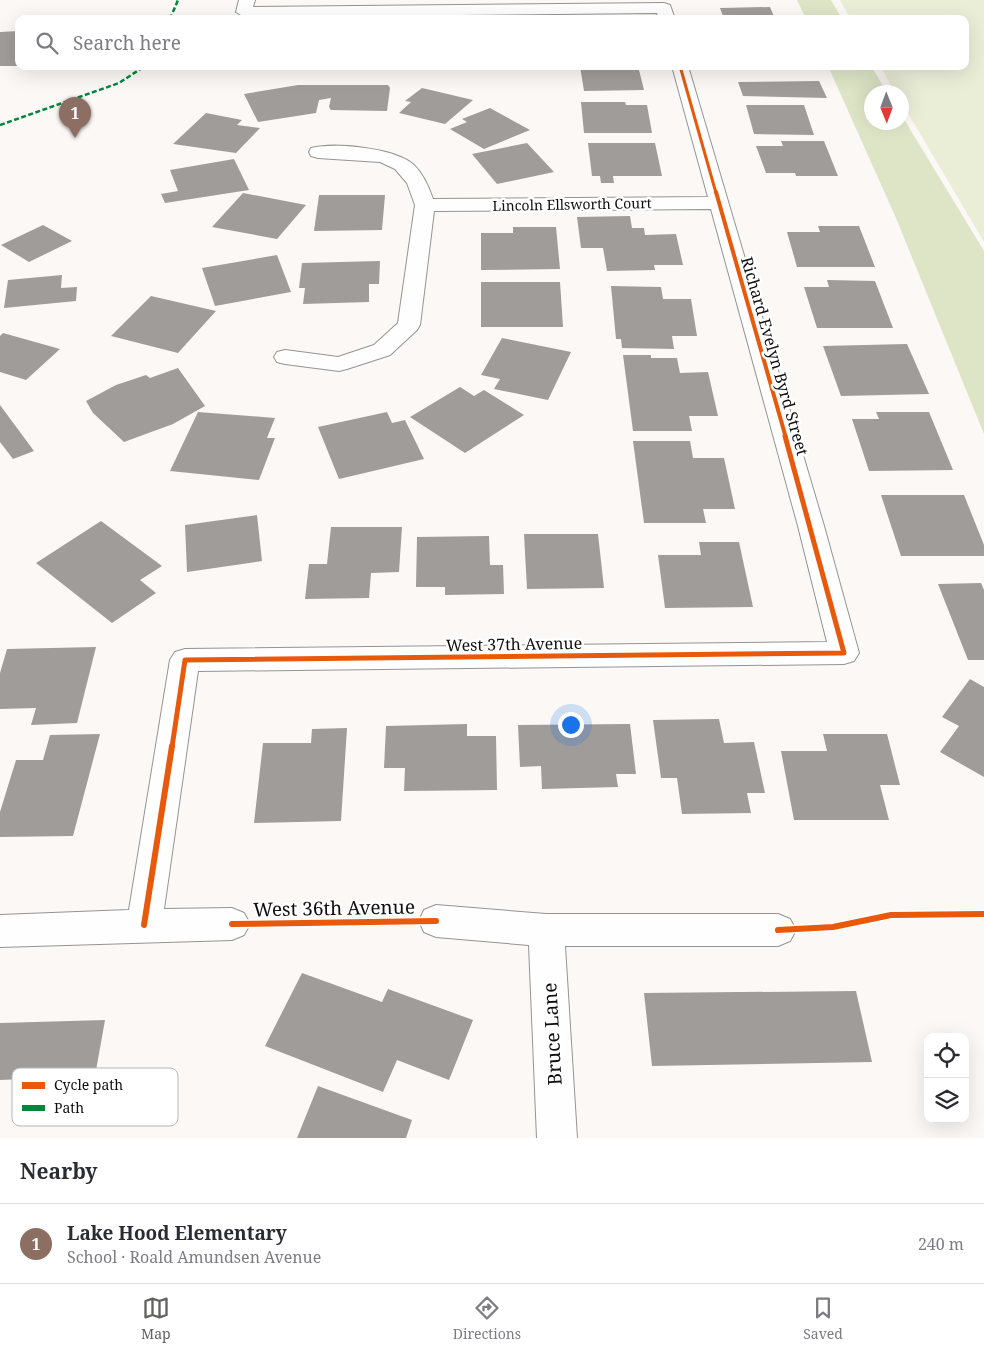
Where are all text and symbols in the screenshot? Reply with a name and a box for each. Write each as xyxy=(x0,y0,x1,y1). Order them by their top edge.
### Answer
search box xyxy=(15,15,969,70)
icon: search xyxy=(33,29,61,57)
text: Search here xyxy=(73,30,181,56)
north arrow xyxy=(864,85,909,130)
pin: 1 xyxy=(59,97,91,138)
street label: Lincoln Ellsworth Court xyxy=(492,193,652,215)
street label: Richard Evelyn Byrd Street xyxy=(736,254,814,458)
street label: West 37th Avenue xyxy=(446,632,582,656)
your location xyxy=(558,712,584,738)
street label: West 36th Avenue xyxy=(253,894,415,922)
street label: Bruce Lane xyxy=(536,982,568,1086)
map controls xyxy=(924,1033,969,1123)
button: locate xyxy=(924,1033,969,1078)
legend xyxy=(12,1068,178,1126)
text: Cycle path xyxy=(54,1075,123,1094)
button: layers xyxy=(924,1078,969,1123)
text: Path xyxy=(54,1098,84,1117)
text: Nearby xyxy=(20,1157,98,1185)
text: Lake Hood Elementary xyxy=(67,1220,287,1246)
text: 1 xyxy=(31,1233,41,1255)
text: 240 m xyxy=(918,1233,964,1255)
text: School · Roald Amundsen Avenue xyxy=(67,1246,321,1268)
tab: Map xyxy=(141,1294,171,1343)
tab: Directions xyxy=(453,1294,521,1343)
tab: Saved xyxy=(803,1294,843,1343)

